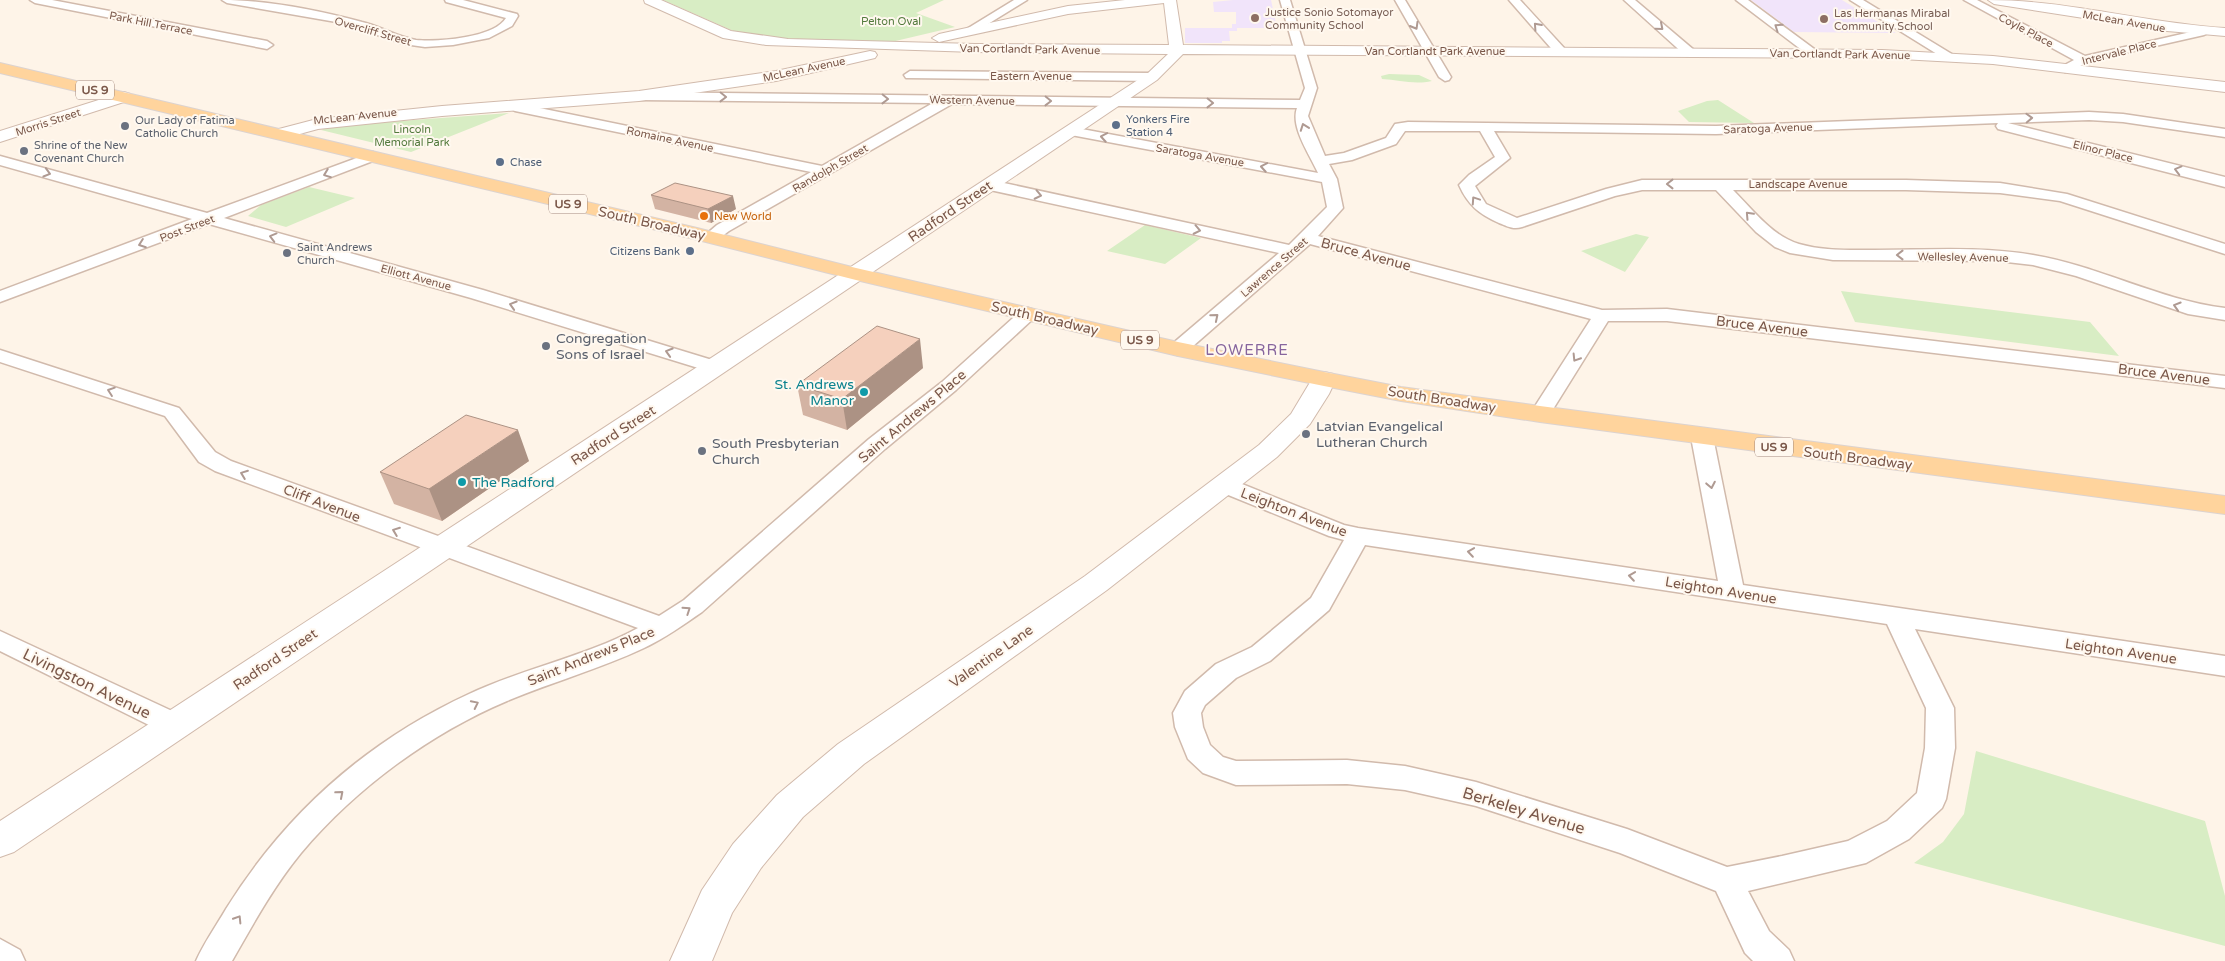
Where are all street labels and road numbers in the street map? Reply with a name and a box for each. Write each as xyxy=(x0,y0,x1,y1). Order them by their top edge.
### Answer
street label: McLean Avenue xyxy=(2081,8,2166,35)
street label: Park Hill Terrace xyxy=(108,9,194,38)
street label: Coyle Place xyxy=(1996,11,2055,50)
street label: Overcliff Street xyxy=(333,14,413,49)
street label: Intervale Place xyxy=(2081,37,2158,68)
street label: Van Cortlandt Park Avenue xyxy=(960,42,1100,57)
street label: Van Cortlandt Park Avenue xyxy=(1365,45,1505,58)
street label: Van Cortlandt Park Avenue xyxy=(1770,47,1910,62)
street label: McLean Avenue xyxy=(762,54,847,85)
street label: Eastern Avenue xyxy=(990,70,1072,83)
road number: US 9 xyxy=(76,80,114,100)
street label: Western Avenue xyxy=(929,93,1015,108)
street label: Morris Street xyxy=(14,106,82,139)
street label: McLean Avenue xyxy=(313,106,398,127)
street label: Saratoga Avenue xyxy=(1723,120,1813,137)
street label: Romaine Avenue xyxy=(625,124,715,155)
street label: Elinor Place xyxy=(2072,138,2134,165)
street label: Saratoga Avenue xyxy=(1155,141,1245,170)
street label: Randolph Street xyxy=(790,142,870,195)
street label: Radford Street xyxy=(905,177,996,246)
street label: Landscape Avenue xyxy=(1749,178,1847,191)
road number: US 9 xyxy=(549,194,587,213)
street label: South Broadway xyxy=(597,203,708,244)
street label: Post Street xyxy=(158,212,216,245)
street label: Bruce Avenue xyxy=(1319,234,1413,275)
street label: Lawrence Street xyxy=(1238,235,1310,300)
street label: Wellesley Avenue xyxy=(1917,250,2009,265)
street label: Elliott Avenue xyxy=(379,262,453,293)
street label: South Broadway xyxy=(990,298,1101,339)
street label: Bruce Avenue xyxy=(1715,312,1809,341)
road number: US 9 xyxy=(1121,330,1159,350)
street label: Bruce Avenue xyxy=(2117,360,2211,389)
street label: Saint Andrews Place xyxy=(855,366,970,466)
street label: South Broadway xyxy=(1387,383,1498,417)
street label: Radford Street xyxy=(568,401,659,469)
road number: US 9 xyxy=(1755,438,1793,457)
street label: South Broadway xyxy=(1803,443,1914,474)
street label: Cliff Avenue xyxy=(281,481,363,526)
street label: Leighton Avenue xyxy=(1238,484,1350,541)
street label: Leighton Avenue xyxy=(1664,573,1778,608)
street label: Valentine Lane xyxy=(946,621,1036,691)
street label: Saint Andrews Place xyxy=(525,623,657,690)
street label: Radford Street xyxy=(230,625,321,694)
street label: Leighton Avenue xyxy=(2064,635,2178,668)
street label: Livingston Avenue xyxy=(19,644,154,724)
street label: Berkeley Avenue xyxy=(1460,783,1587,839)

